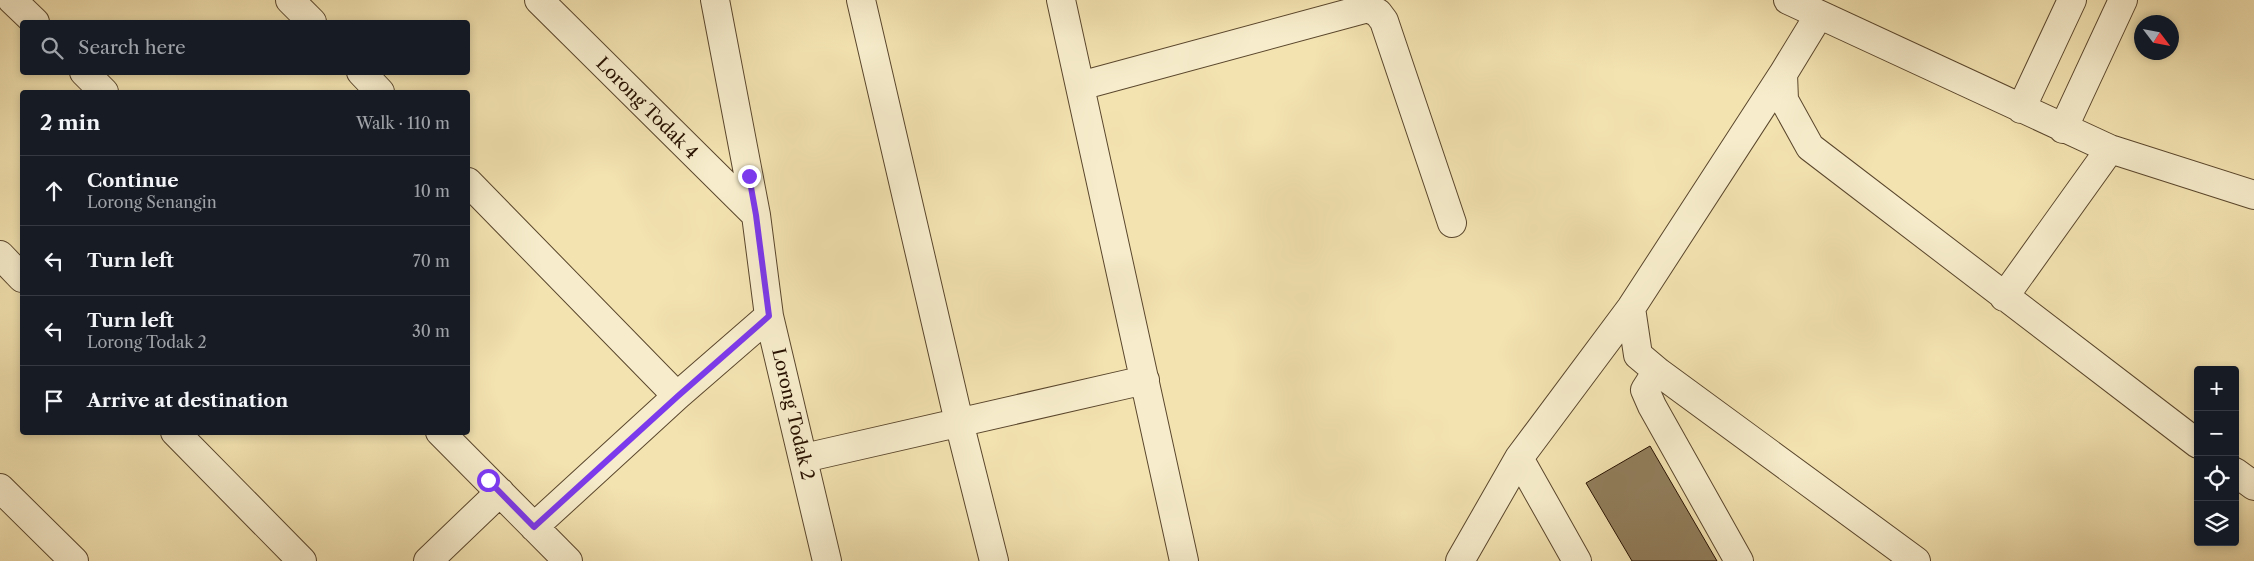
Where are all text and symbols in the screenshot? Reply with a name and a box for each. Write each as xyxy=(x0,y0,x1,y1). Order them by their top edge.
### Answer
north arrow xyxy=(2134,15,2179,60)
search box xyxy=(20,20,470,75)
icon: search xyxy=(38,34,66,62)
text: Search here xyxy=(78,36,186,59)
street label: Lorong Todak 4 xyxy=(592,53,702,163)
text: 2 min xyxy=(40,110,100,135)
text: Walk · 110 m xyxy=(356,113,450,133)
route end xyxy=(738,165,761,188)
text: Continue xyxy=(87,169,179,192)
icon: ahead xyxy=(40,177,68,205)
text: 10 m xyxy=(414,181,450,201)
text: Lorong Senangin xyxy=(87,192,217,212)
icon: left xyxy=(40,247,68,275)
text: Turn left xyxy=(87,249,174,272)
text: 70 m xyxy=(413,251,450,271)
text: Turn left xyxy=(87,309,174,332)
icon: left xyxy=(40,317,68,345)
text: 30 m xyxy=(412,321,450,341)
text: Lorong Todak 2 xyxy=(87,332,207,352)
street label: Lorong Todak 2 xyxy=(767,346,819,482)
map controls xyxy=(2194,366,2239,546)
button: + xyxy=(2194,366,2239,411)
icon: arrive xyxy=(40,387,68,415)
text: Arrive at destination xyxy=(87,389,288,412)
button: − xyxy=(2194,411,2239,456)
button: locate xyxy=(2194,456,2239,501)
route start xyxy=(477,469,500,492)
button: layers xyxy=(2194,501,2239,546)

